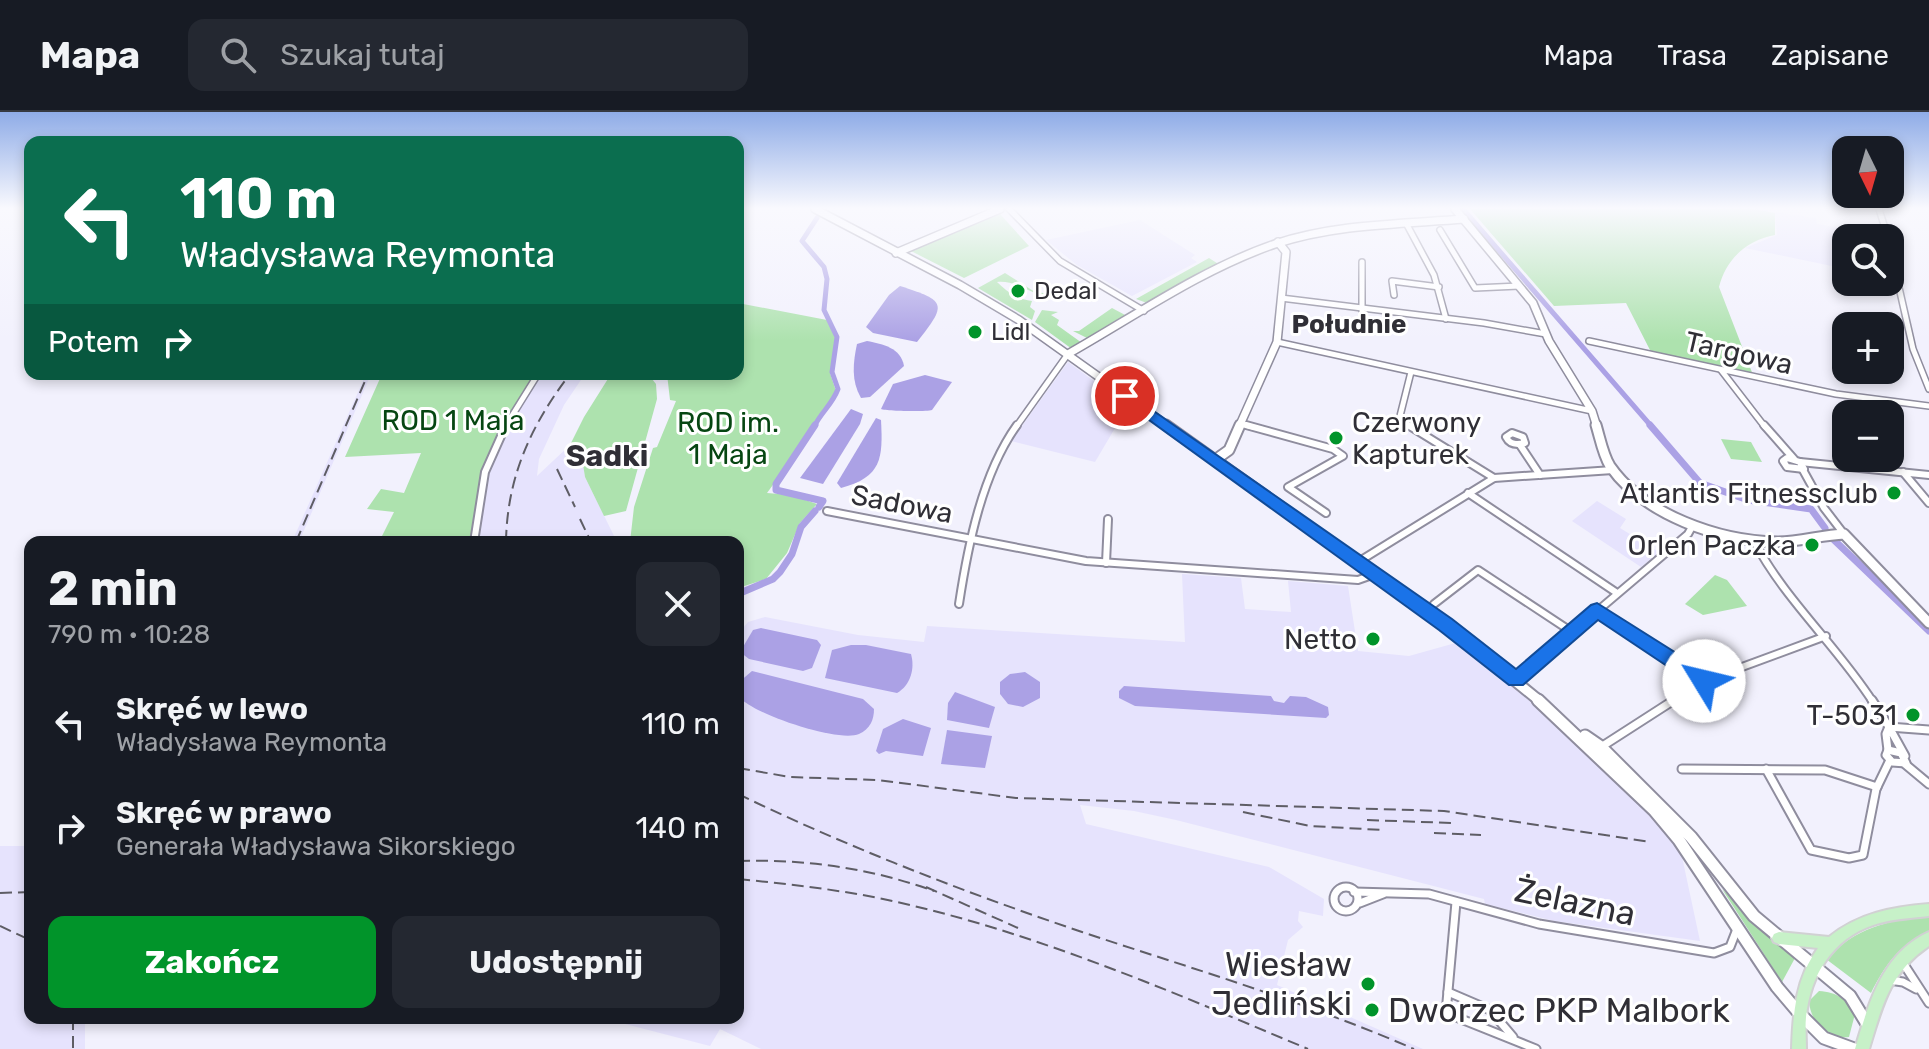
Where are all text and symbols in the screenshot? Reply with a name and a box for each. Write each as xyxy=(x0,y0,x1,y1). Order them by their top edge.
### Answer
search box xyxy=(188,19,748,91)
text: Mapa xyxy=(40,32,140,78)
icon: search xyxy=(216,33,260,77)
text: Szukaj tutaj xyxy=(280,37,445,73)
text: Mapa xyxy=(1544,39,1613,72)
text: Trasa xyxy=(1657,39,1727,72)
text: Zapisane xyxy=(1771,39,1889,72)
north arrow xyxy=(1832,136,1904,208)
map controls xyxy=(1832,136,1904,472)
text: 110 m xyxy=(180,166,337,232)
icon: left xyxy=(48,168,152,272)
button: search xyxy=(1832,224,1904,296)
text: Władysława Reymonta xyxy=(180,233,555,276)
place label: Dedal xyxy=(1034,277,1097,305)
marker: Dedal xyxy=(1009,282,1027,300)
district label: Południe xyxy=(1292,309,1406,340)
button: + xyxy=(1832,312,1904,384)
place label: Lidl xyxy=(991,318,1030,346)
icon: right xyxy=(155,320,199,364)
marker: Lidl xyxy=(966,323,984,341)
text: Potem xyxy=(48,324,139,360)
street label: Targowa xyxy=(1682,325,1796,381)
pin xyxy=(1091,362,1159,430)
icon: arrive xyxy=(1103,374,1147,418)
button: − xyxy=(1832,400,1904,472)
park label: ROD 1 Maja xyxy=(382,404,524,437)
park label: ROD im. 1 Maja xyxy=(677,406,779,471)
place label: Czerwony Kapturek xyxy=(1352,406,1481,471)
marker: Czerwony Kapturek xyxy=(1327,429,1345,447)
district label: Sadki xyxy=(566,438,648,474)
place label: Atlantis Fitnessclub xyxy=(1620,477,1878,510)
street label: Sadowa xyxy=(848,478,956,530)
marker: Atlantis Fitnessclub xyxy=(1885,484,1903,502)
place label: Orlen Paczka xyxy=(1628,529,1796,562)
marker: Orlen Paczka xyxy=(1803,536,1821,554)
text: 2 min xyxy=(48,560,178,617)
button: close xyxy=(636,562,720,646)
text: 790 m · 10:28 xyxy=(48,619,210,650)
place label: Netto xyxy=(1284,623,1357,656)
marker: Netto xyxy=(1364,630,1382,648)
position arrow xyxy=(1662,639,1746,723)
text: Skręć w lewo xyxy=(116,691,308,727)
place label: T-5031 xyxy=(1807,699,1897,732)
icon: left xyxy=(48,702,92,746)
text: 110 m xyxy=(641,706,720,742)
marker: T-5031 xyxy=(1904,706,1922,724)
text: Władysława Reymonta xyxy=(116,727,387,758)
text: Skręć w prawo xyxy=(116,795,332,831)
icon: right xyxy=(48,806,92,850)
text: 140 m xyxy=(635,810,720,846)
text: Generała Władysława Sikorskiego xyxy=(116,831,516,862)
street label: Żelazna xyxy=(1511,869,1639,935)
button: Zakończ xyxy=(48,916,376,1008)
button: Udostępnij xyxy=(392,916,720,1008)
place label: Wiesław Jedliński xyxy=(1211,944,1352,1024)
marker: Wiesław Jedliński xyxy=(1359,975,1377,993)
place label: Dworzec PKP Malbork xyxy=(1388,990,1730,1031)
marker: Dworzec PKP Malbork xyxy=(1363,1001,1381,1019)

